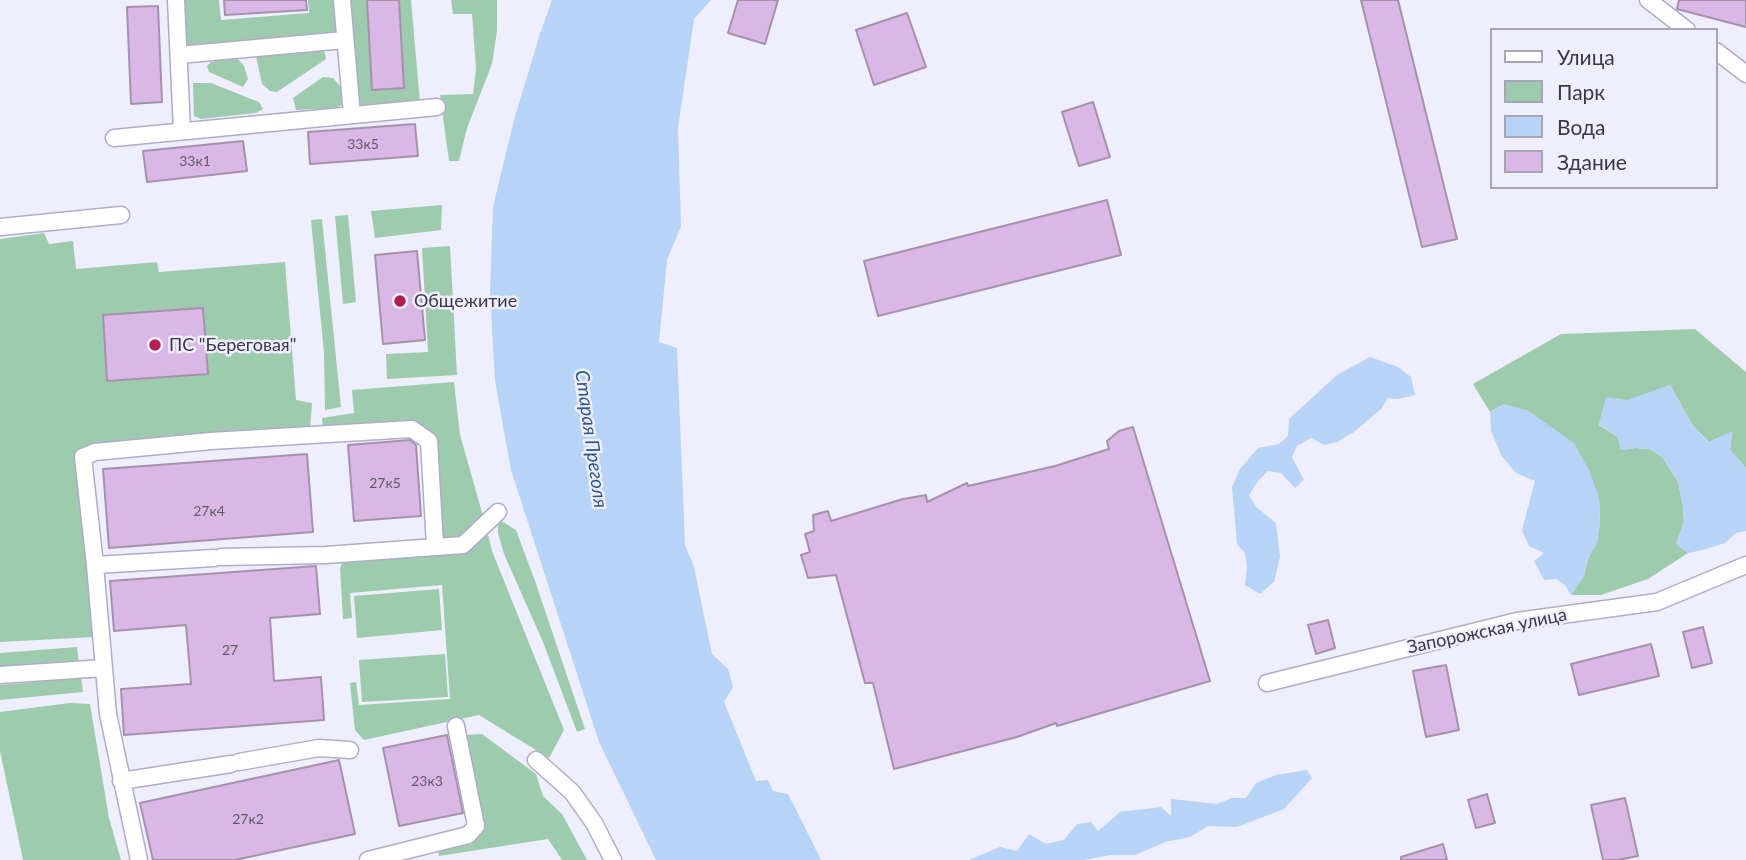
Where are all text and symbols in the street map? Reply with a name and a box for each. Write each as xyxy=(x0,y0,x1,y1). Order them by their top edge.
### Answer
legend xyxy=(1490,28,1718,189)
text: Улица xyxy=(1557,44,1615,69)
text: Парк xyxy=(1557,79,1605,104)
text: Вода xyxy=(1557,114,1605,139)
house number: 33к5 xyxy=(347,136,379,152)
text: Здание xyxy=(1557,149,1627,174)
house number: 33к1 xyxy=(179,153,211,169)
place label: Общежитие xyxy=(414,290,517,312)
marker: Общежитие xyxy=(392,293,408,309)
place label: ПС "Береговая" xyxy=(169,334,296,356)
marker: ПС "Береговая" xyxy=(147,337,163,353)
water label: Старая Преголя xyxy=(570,369,612,509)
house number: 27к5 xyxy=(369,475,401,491)
house number: 27к4 xyxy=(193,503,225,519)
street label: Запорожская улица xyxy=(1405,604,1569,658)
house number: 27 xyxy=(222,642,238,658)
house number: 23к3 xyxy=(411,773,443,789)
house number: 27к2 xyxy=(232,811,264,827)

